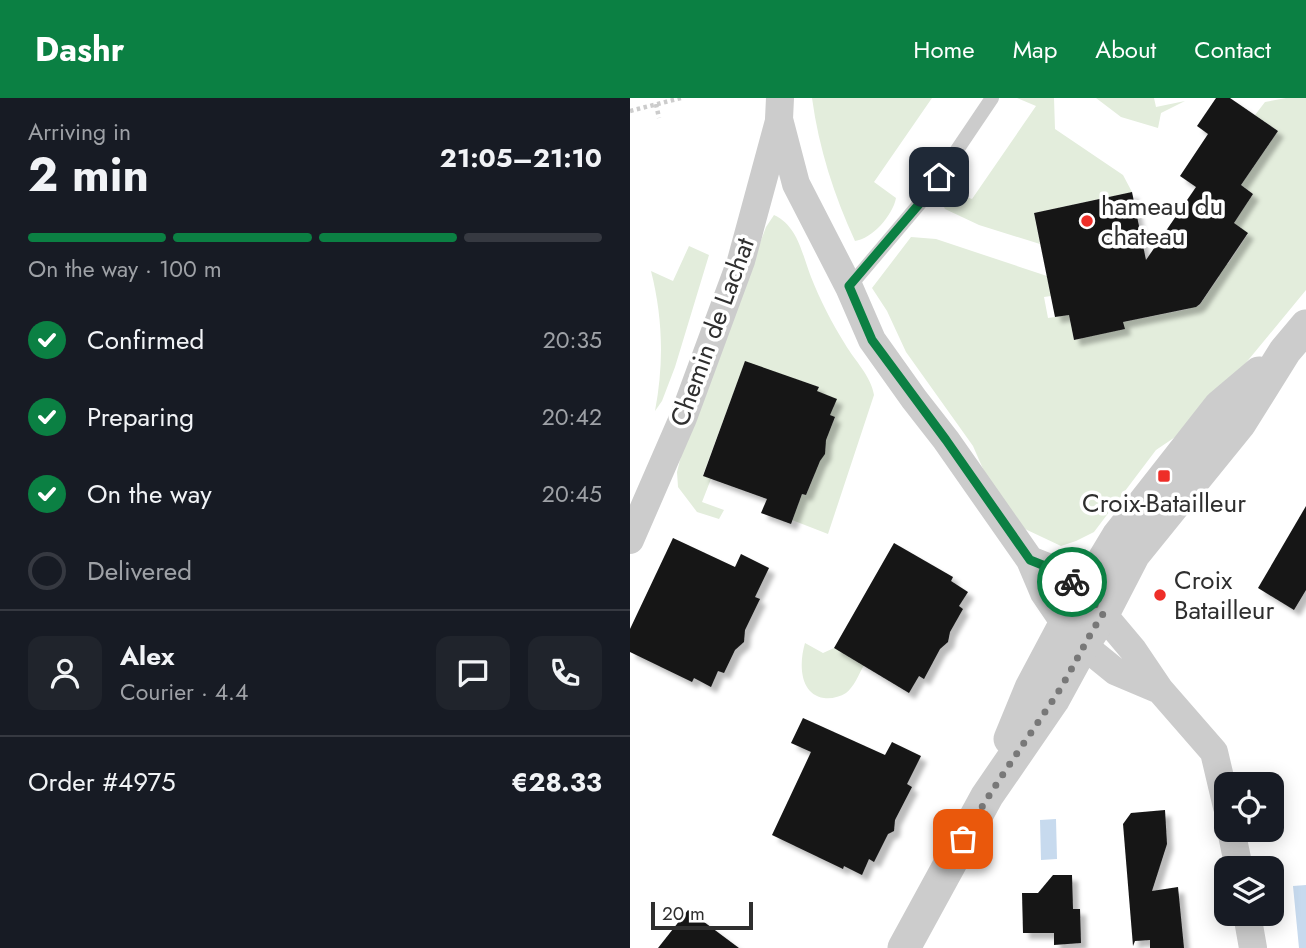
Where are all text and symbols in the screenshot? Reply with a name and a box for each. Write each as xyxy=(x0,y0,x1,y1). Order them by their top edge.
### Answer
text: Dashr xyxy=(35,26,124,73)
text: Home xyxy=(913,32,975,67)
text: Map xyxy=(1013,32,1057,67)
text: About xyxy=(1095,32,1156,67)
text: Contact xyxy=(1194,32,1271,67)
text: Arriving in xyxy=(28,115,131,149)
text: 21:05–21:10 xyxy=(440,139,602,177)
text: 2 min xyxy=(28,142,149,208)
pin xyxy=(909,147,969,207)
icon: home xyxy=(920,158,958,196)
place label: hameau du chateau xyxy=(1101,187,1223,255)
marker: hameau du chateau xyxy=(1079,213,1095,229)
street label: Chemin de Lachat xyxy=(660,232,764,432)
text: On the way · 100 m xyxy=(28,252,222,286)
icon: check xyxy=(28,321,66,359)
text: Confirmed xyxy=(87,321,204,359)
text: 20:35 xyxy=(543,323,602,357)
icon: check xyxy=(28,398,66,436)
text: Preparing xyxy=(87,398,194,436)
text: 20:42 xyxy=(542,400,602,434)
marker: Croix-Batailleur xyxy=(1156,468,1172,484)
icon: check xyxy=(28,475,66,513)
text: On the way xyxy=(87,475,212,513)
text: 20:45 xyxy=(542,477,602,511)
place label: Croix-Batailleur xyxy=(1082,484,1246,522)
courier xyxy=(1037,547,1107,617)
text: Delivered xyxy=(87,552,192,590)
place label: Croix Batailleur xyxy=(1174,561,1275,629)
icon: bike xyxy=(1053,563,1091,601)
marker: Croix Batailleur xyxy=(1152,587,1168,603)
button: person xyxy=(28,636,102,710)
button: chat xyxy=(436,636,510,710)
button: phone xyxy=(528,636,602,710)
text: Alex xyxy=(120,637,174,675)
text: Courier · 4.4 xyxy=(120,675,248,709)
text: Order #4975 xyxy=(28,763,176,801)
text: €28.33 xyxy=(511,763,602,801)
map controls xyxy=(1214,772,1284,926)
button: locate xyxy=(1214,772,1284,842)
pin xyxy=(933,809,993,869)
icon: bag xyxy=(944,820,982,858)
button: layers xyxy=(1214,856,1284,926)
scale bar xyxy=(651,899,752,931)
text: 20 m xyxy=(662,900,705,927)

